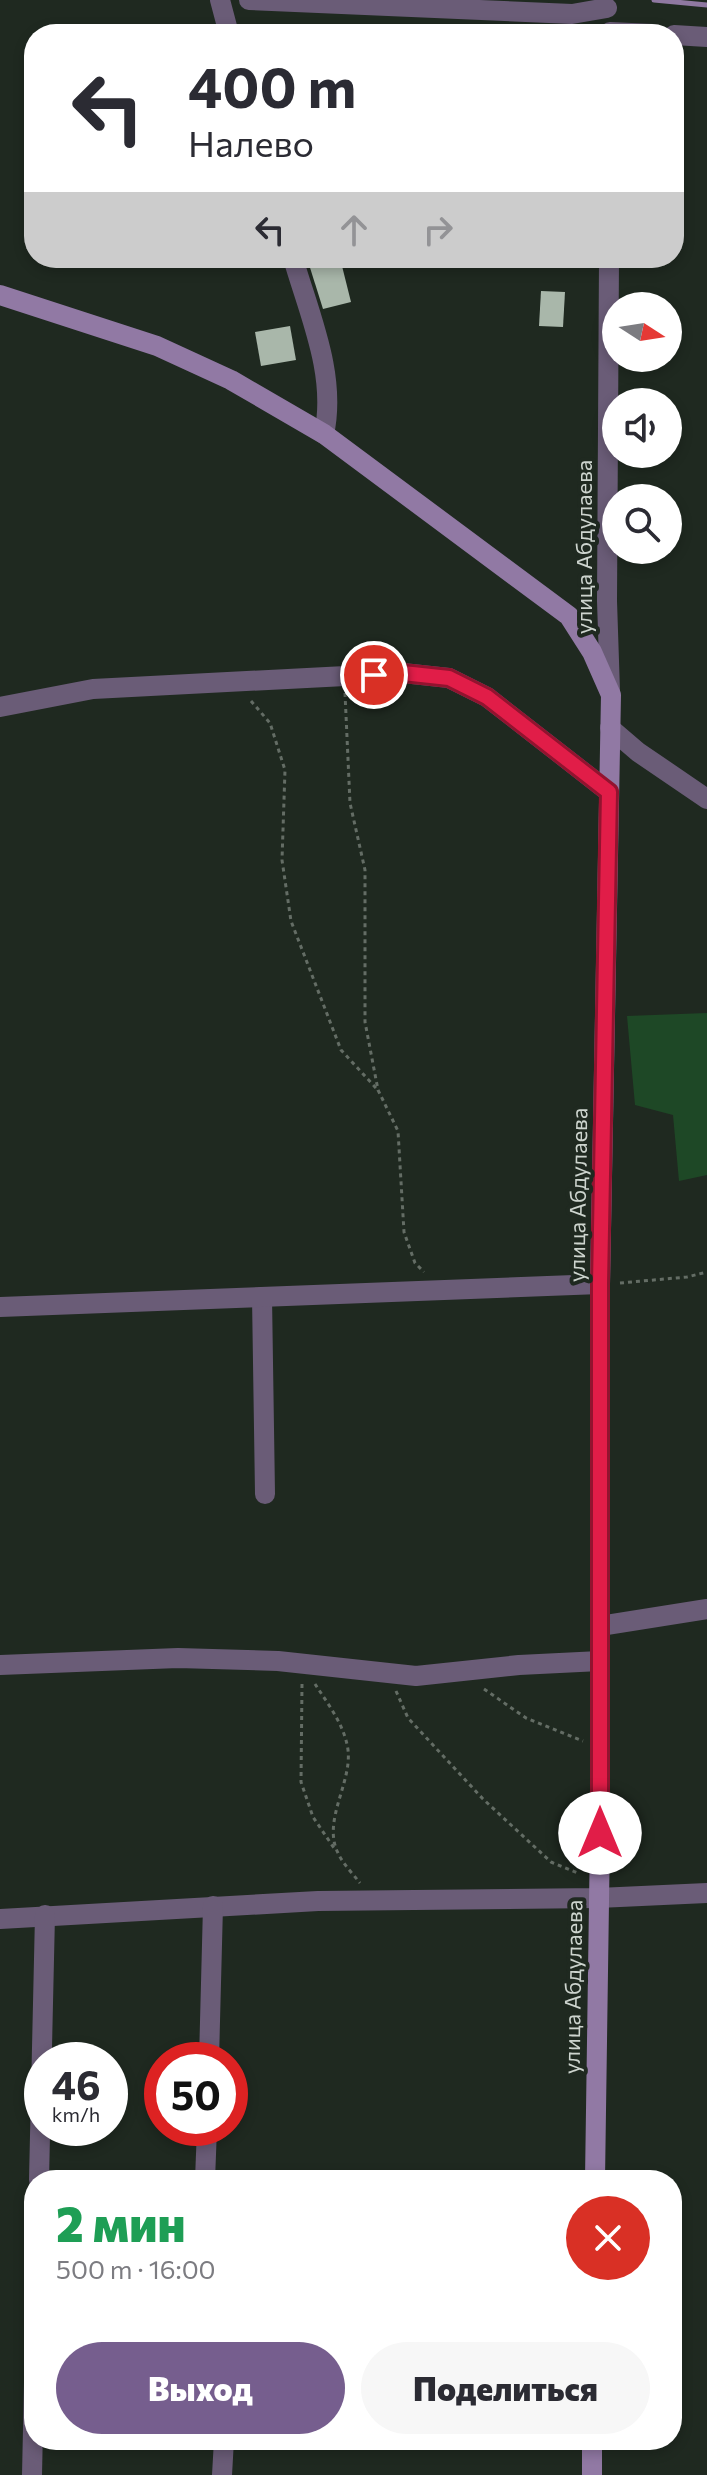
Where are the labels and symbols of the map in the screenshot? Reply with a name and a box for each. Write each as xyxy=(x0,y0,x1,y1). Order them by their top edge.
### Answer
north arrow xyxy=(602,292,682,372)
street label: улица Абдулаева xyxy=(570,460,597,634)
pin xyxy=(340,641,408,709)
street label: улица Абдулаева xyxy=(562,1108,593,1282)
position arrow xyxy=(558,1791,642,1875)
street label: улица Абдулаева xyxy=(557,1900,588,2074)
speed limit sign: 50 xyxy=(144,2042,248,2146)

